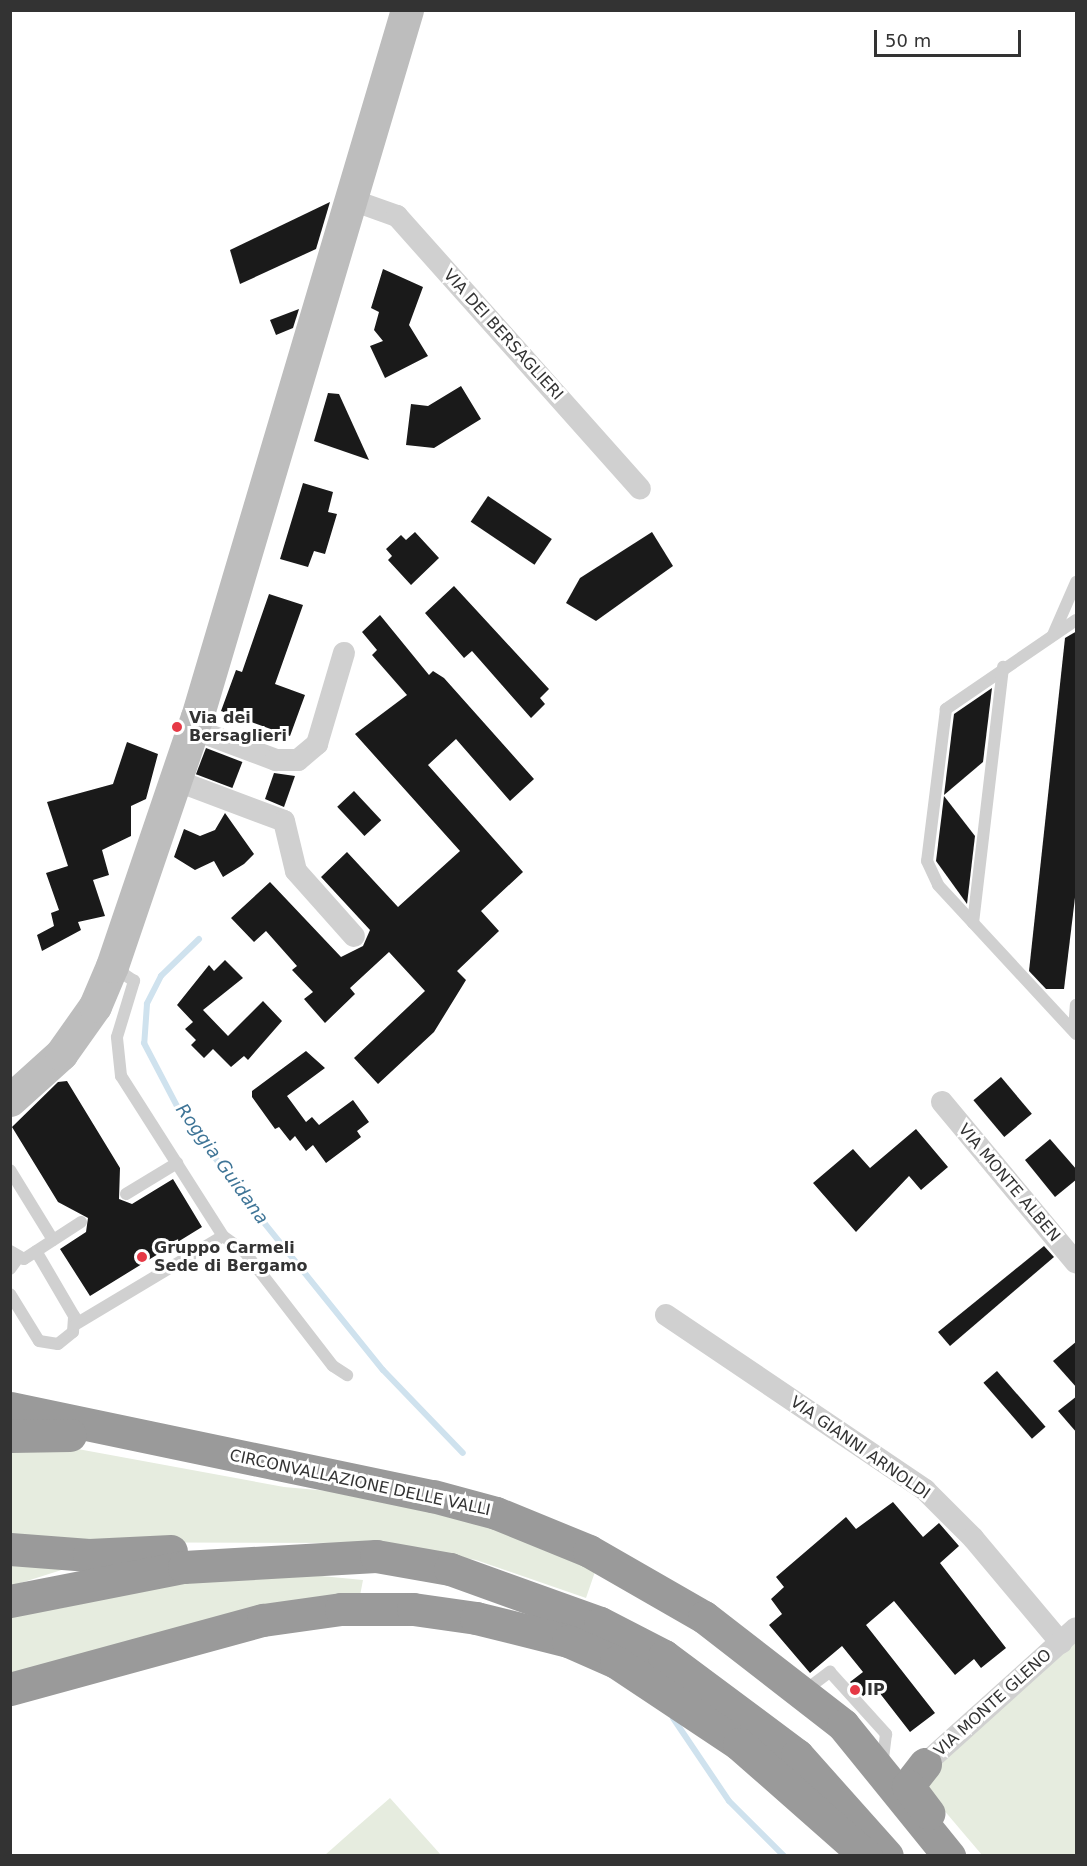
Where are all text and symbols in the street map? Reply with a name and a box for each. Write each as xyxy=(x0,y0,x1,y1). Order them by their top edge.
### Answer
scale bar xyxy=(877,18,1024,56)
text: 50 m xyxy=(885,30,931,51)
street label: VIA DEI BERSAGLIERI xyxy=(439,266,567,404)
place label: Via dei Bersaglieri xyxy=(189,708,287,746)
marker: Via dei Bersaglieri xyxy=(170,720,184,734)
water label: Roggia Guidana xyxy=(171,1100,273,1228)
street label: VIA MONTE ALBEN xyxy=(954,1120,1064,1246)
place label: Gruppo Carmeli Sede di Bergamo xyxy=(154,1238,308,1276)
marker: Gruppo Carmeli Sede di Bergamo xyxy=(135,1250,149,1264)
street label: VIA GIANNI ARNOLDI xyxy=(786,1393,934,1503)
street label: CIRCONVALLAZIONE DELLE VALLI xyxy=(228,1446,492,1520)
street label: VIA MONTE GLENO xyxy=(930,1645,1056,1761)
place label: IP xyxy=(867,1680,885,1700)
marker: IP xyxy=(848,1683,862,1697)

